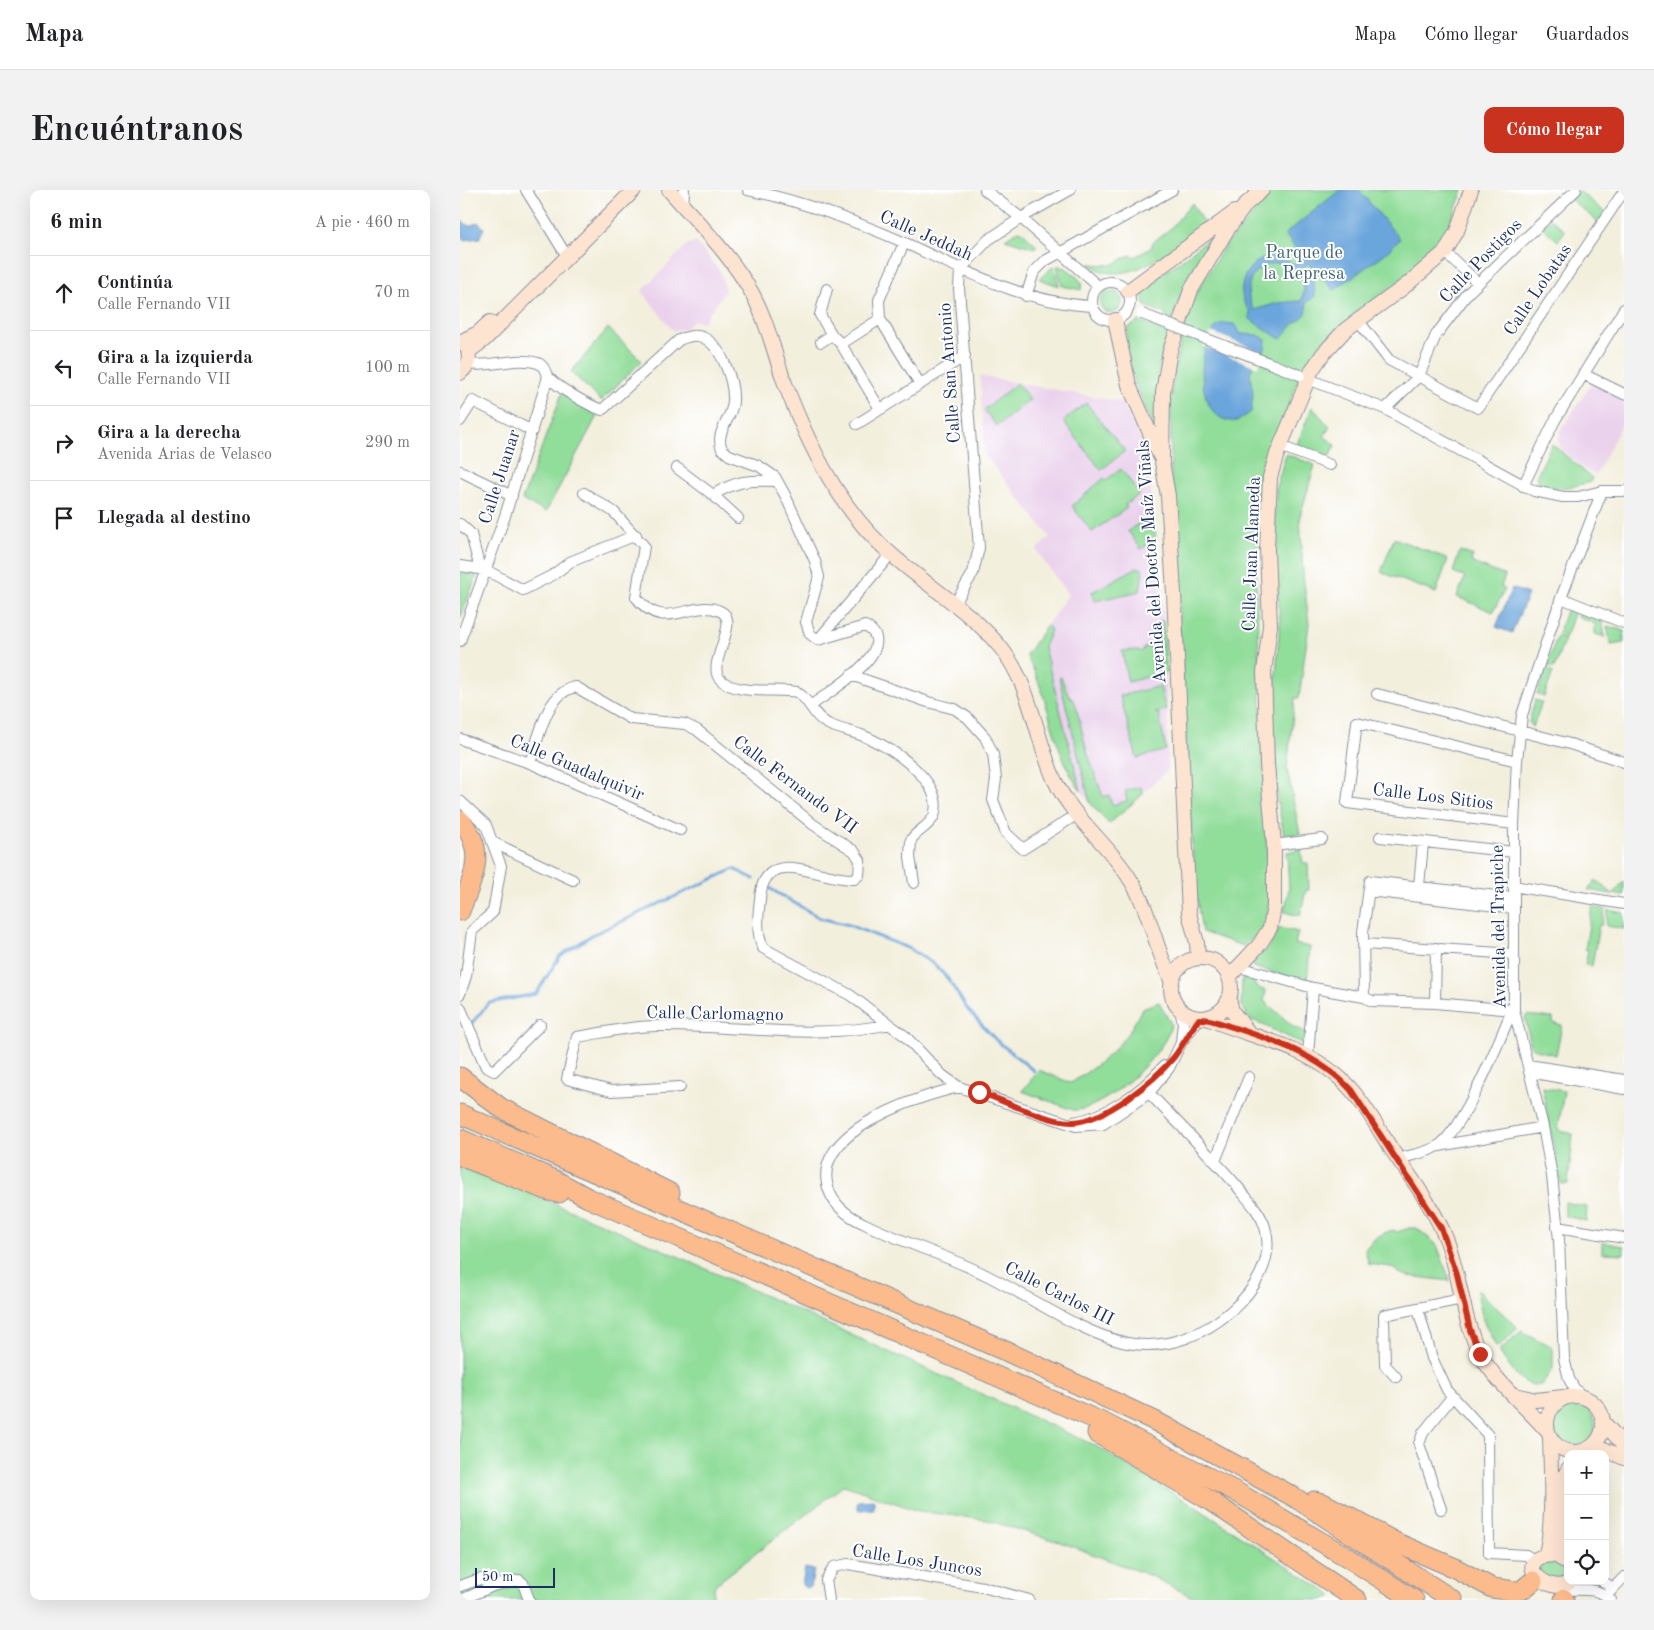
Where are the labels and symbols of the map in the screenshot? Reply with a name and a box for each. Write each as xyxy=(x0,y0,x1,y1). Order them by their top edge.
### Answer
street label: Calle Jeddah xyxy=(877,208,975,265)
street label: Calle Postigos xyxy=(1436,215,1526,307)
street label: Calle Lobatas xyxy=(1501,241,1575,339)
park label: Parque de la Represa xyxy=(1263,244,1345,283)
street label: Calle San Antonio xyxy=(936,302,964,444)
street label: Calle Juanar xyxy=(476,427,524,526)
street label: Avenida del Doctor Maíz Viñals xyxy=(1134,439,1170,685)
street label: Calle Juan Alameda xyxy=(1240,476,1264,632)
street label: Calle Guadalquivir xyxy=(507,732,647,805)
street label: Calle Fernando VII xyxy=(730,733,860,837)
street label: Calle Los Sitios xyxy=(1371,781,1495,813)
street label: Avenida del Trapiche xyxy=(1489,845,1509,1009)
street label: Calle Carlomagno xyxy=(646,1004,784,1024)
route start xyxy=(968,1081,991,1104)
street label: Calle Carlos III xyxy=(1001,1259,1117,1329)
route end xyxy=(1469,1343,1492,1366)
street label: Calle Los Juncos xyxy=(851,1542,984,1580)
scale bar xyxy=(475,1565,555,1588)

